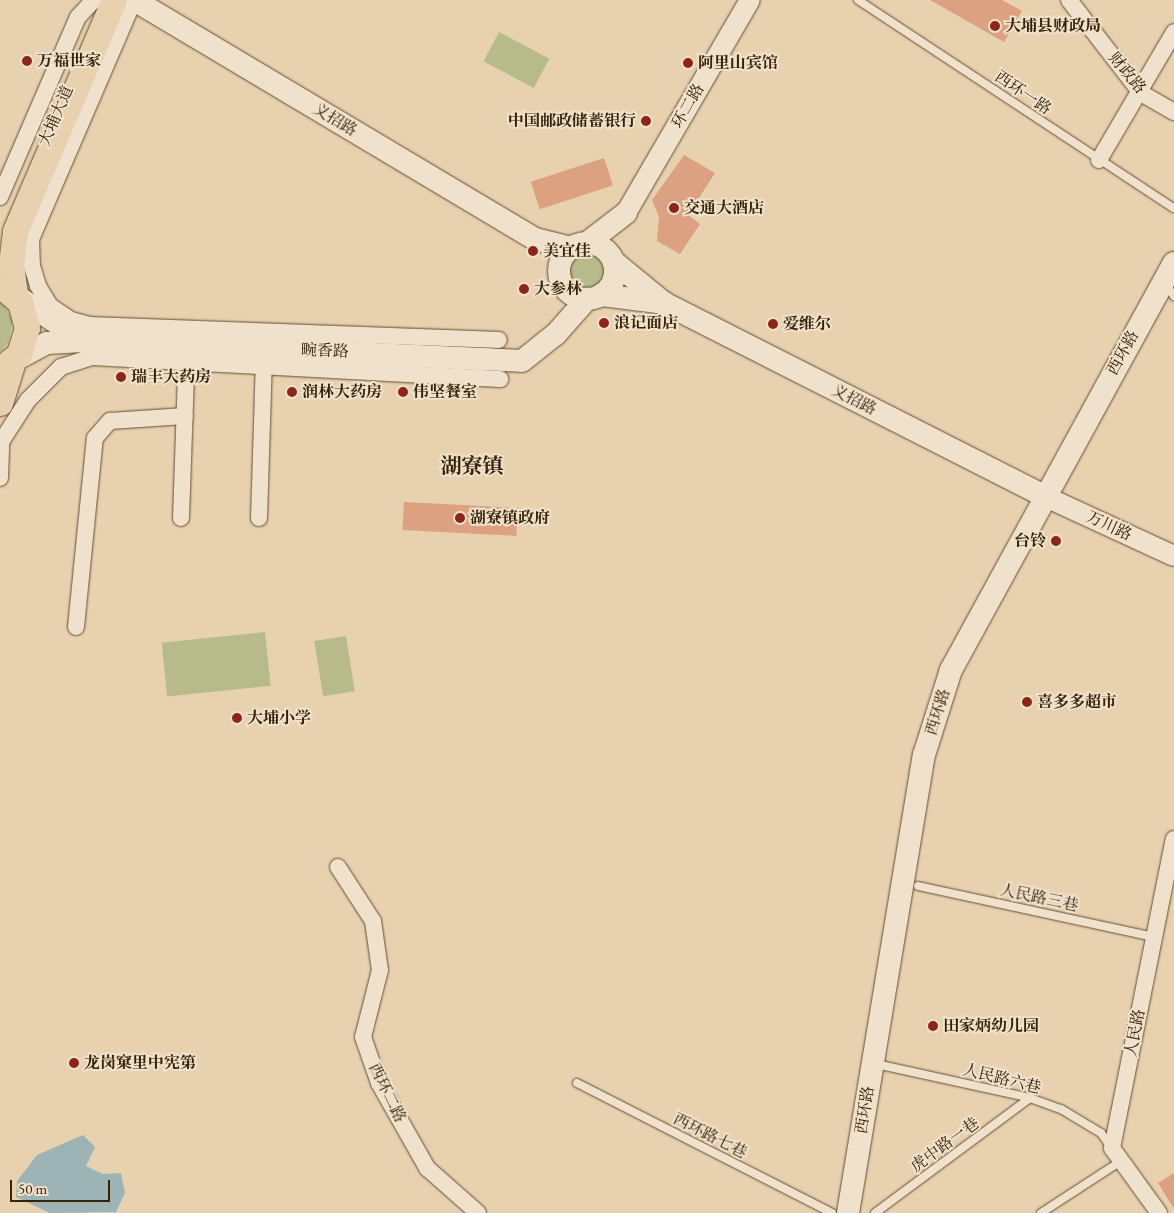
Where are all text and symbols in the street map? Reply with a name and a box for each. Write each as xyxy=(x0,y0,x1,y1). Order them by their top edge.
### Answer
place label: 大埔县财政局 xyxy=(1005,16,1101,36)
marker: 大埔县财政局 xyxy=(989,20,1001,32)
street label: 财政路 xyxy=(1104,48,1150,98)
place label: 万福世家 xyxy=(37,51,101,71)
place label: 阿里山宾馆 xyxy=(698,53,778,73)
marker: 万福世家 xyxy=(21,55,33,67)
marker: 阿里山宾馆 xyxy=(682,57,694,69)
street label: 西环一路 xyxy=(991,67,1055,119)
street label: 环二路 xyxy=(668,80,708,132)
street label: 大埔大道 xyxy=(35,83,77,149)
street label: 义招路 xyxy=(309,99,361,141)
place label: 中国邮政储蓄银行 xyxy=(508,111,636,131)
marker: 中国邮政储蓄银行 xyxy=(640,115,652,127)
place label: 交通大酒店 xyxy=(684,198,764,218)
marker: 交通大酒店 xyxy=(668,202,680,214)
place label: 美宜佳 xyxy=(543,241,591,261)
marker: 美宜佳 xyxy=(527,245,539,257)
place label: 大参林 xyxy=(534,279,582,299)
marker: 大参林 xyxy=(518,283,530,295)
place label: 浪记面店 xyxy=(614,313,678,333)
place label: 爱维尔 xyxy=(783,314,831,334)
marker: 浪记面店 xyxy=(598,317,610,329)
marker: 爱维尔 xyxy=(767,318,779,330)
street label: 西环路 xyxy=(1103,327,1143,379)
street label: 畹香路 xyxy=(301,341,349,361)
place label: 瑞丰大药房 xyxy=(131,367,211,387)
marker: 瑞丰大药房 xyxy=(115,371,127,383)
street label: 义招路 xyxy=(828,381,880,419)
place label: 润林大药房 xyxy=(302,382,382,402)
place label: 伟坚餐室 xyxy=(413,382,477,402)
marker: 润林大药房 xyxy=(286,386,298,398)
marker: 伟坚餐室 xyxy=(397,386,409,398)
district label: 湖寮镇 xyxy=(441,453,503,479)
street label: 万川路 xyxy=(1083,507,1135,545)
place label: 湖寮镇政府 xyxy=(470,508,550,528)
marker: 湖寮镇政府 xyxy=(454,512,466,524)
place label: 台铃 xyxy=(1014,531,1046,551)
marker: 台铃 xyxy=(1050,535,1062,547)
street label: 西环路 xyxy=(921,686,955,738)
place label: 喜多多超市 xyxy=(1037,692,1117,712)
marker: 喜多多超市 xyxy=(1021,696,1033,708)
place label: 大埔小学 xyxy=(247,708,311,728)
marker: 大埔小学 xyxy=(231,712,243,724)
street label: 人民路三巷 xyxy=(998,880,1080,916)
street label: 人民路 xyxy=(1121,1008,1149,1058)
place label: 田家炳幼儿园 xyxy=(943,1016,1039,1036)
marker: 田家炳幼儿园 xyxy=(927,1020,939,1032)
place label: 龙岗窠里中宪第 xyxy=(84,1053,196,1073)
marker: 龙岗窠里中宪第 xyxy=(68,1057,80,1069)
street label: 西环二路 xyxy=(364,1060,410,1126)
street label: 人民路六巷 xyxy=(961,1060,1043,1098)
street label: 西环路 xyxy=(852,1085,878,1135)
street label: 西环路七巷 xyxy=(670,1109,750,1163)
street label: 虎中路一巷 xyxy=(907,1114,983,1176)
scale bar xyxy=(12,1170,112,1202)
text: 50 m xyxy=(18,1179,47,1198)

